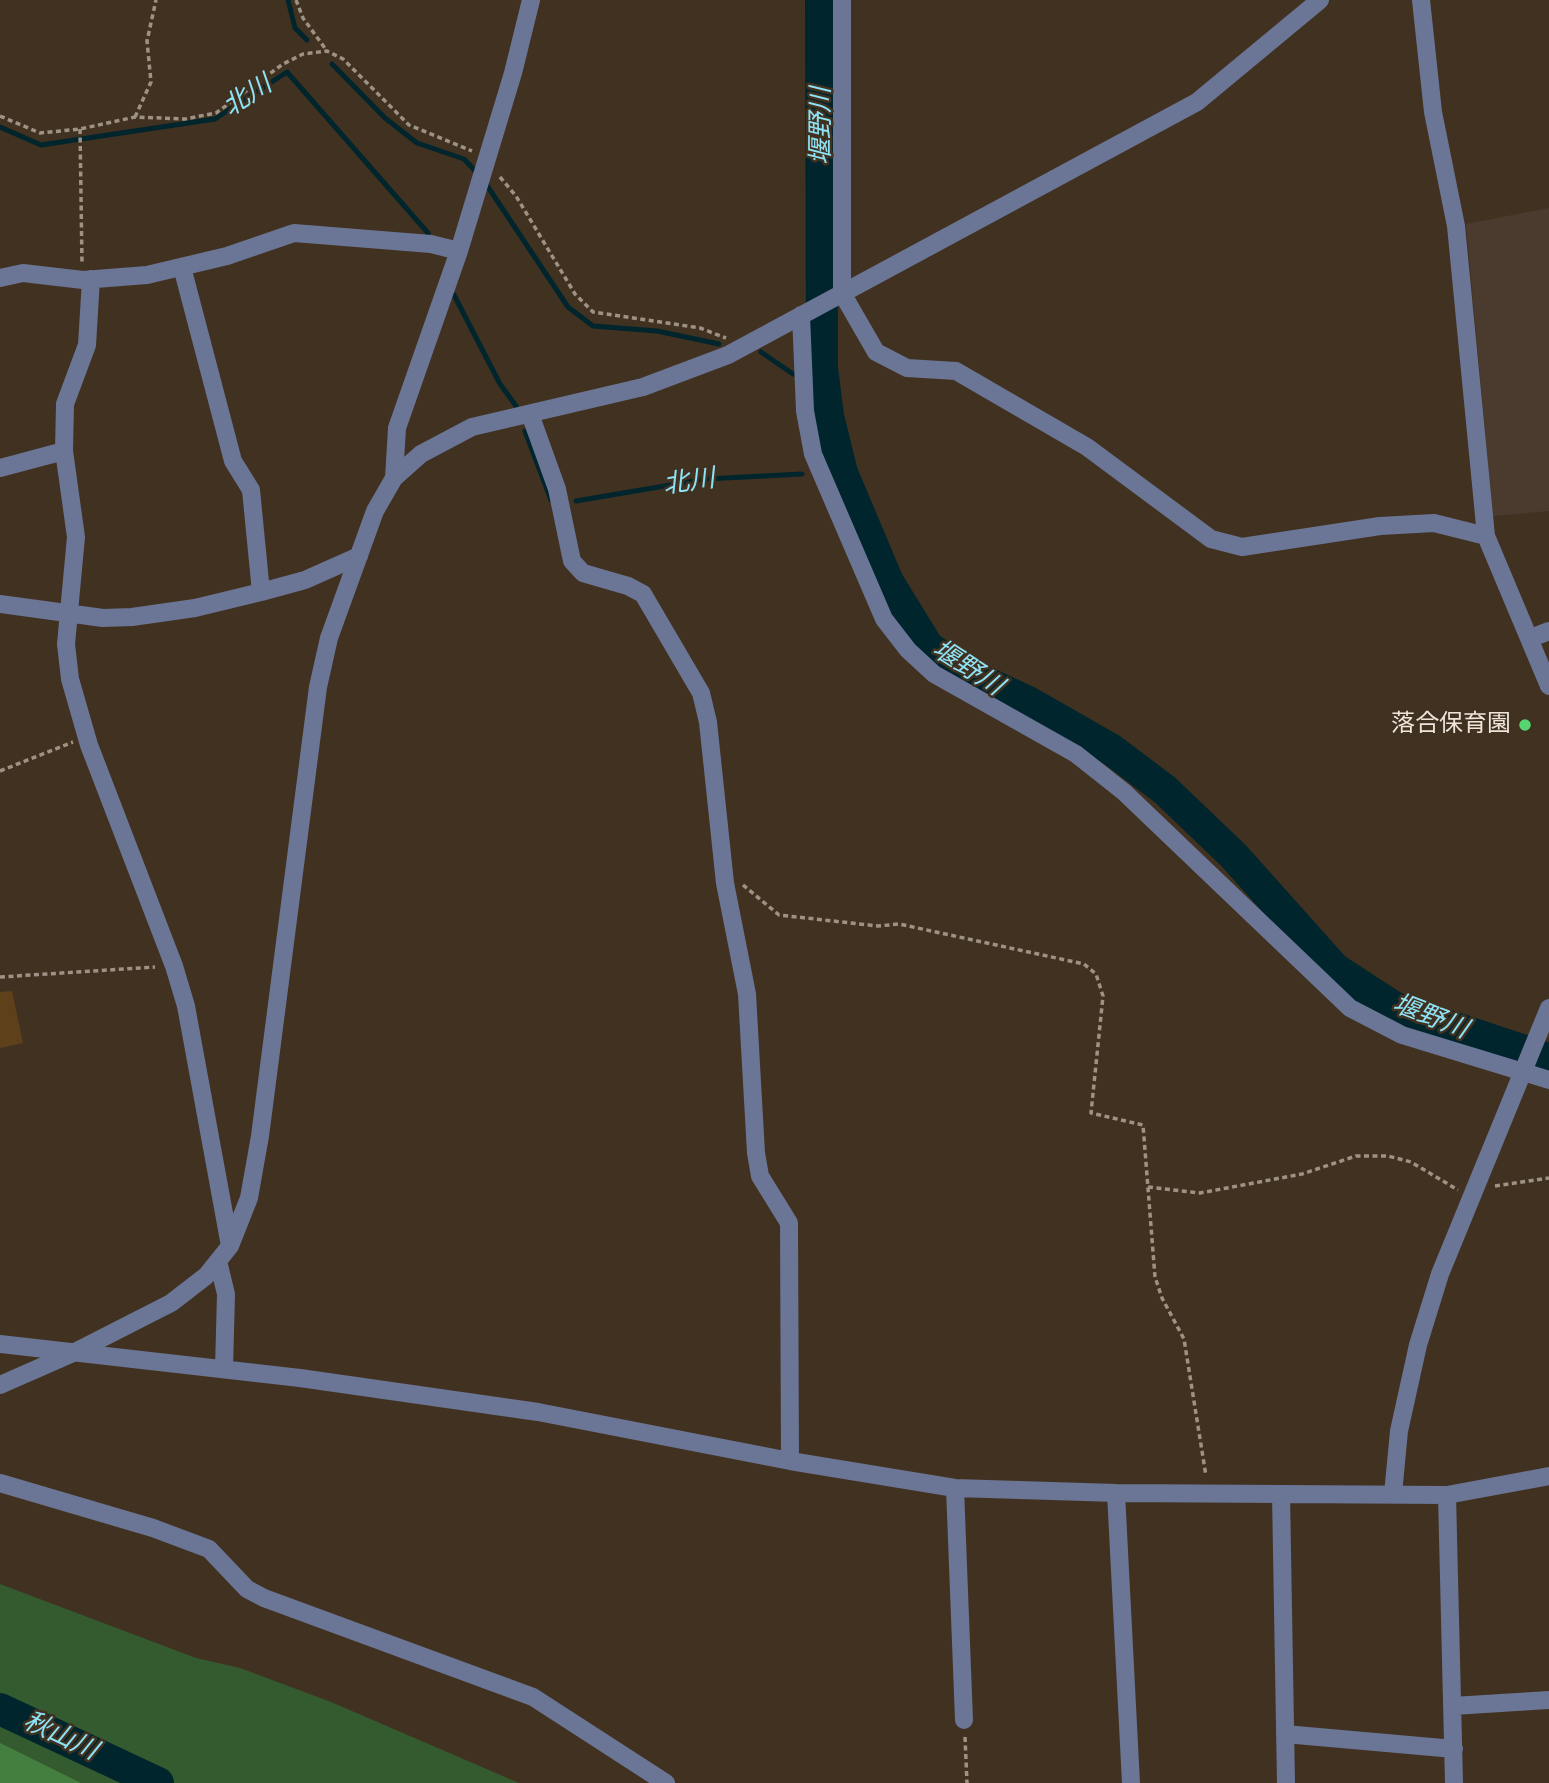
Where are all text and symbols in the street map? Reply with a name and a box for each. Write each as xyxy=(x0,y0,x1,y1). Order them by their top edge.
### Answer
water label: 北川 xyxy=(218,70,278,124)
water label: 堰野川 xyxy=(806,87,838,165)
water label: 北川 xyxy=(661,464,717,502)
water label: 堰野川 xyxy=(926,635,1008,703)
place label: 落合保育園 xyxy=(1391,711,1511,739)
marker: 落合保育園 xyxy=(1517,717,1533,733)
water label: 堰野川 xyxy=(1388,989,1472,1047)
water label: 秋山川 xyxy=(18,1706,102,1768)

